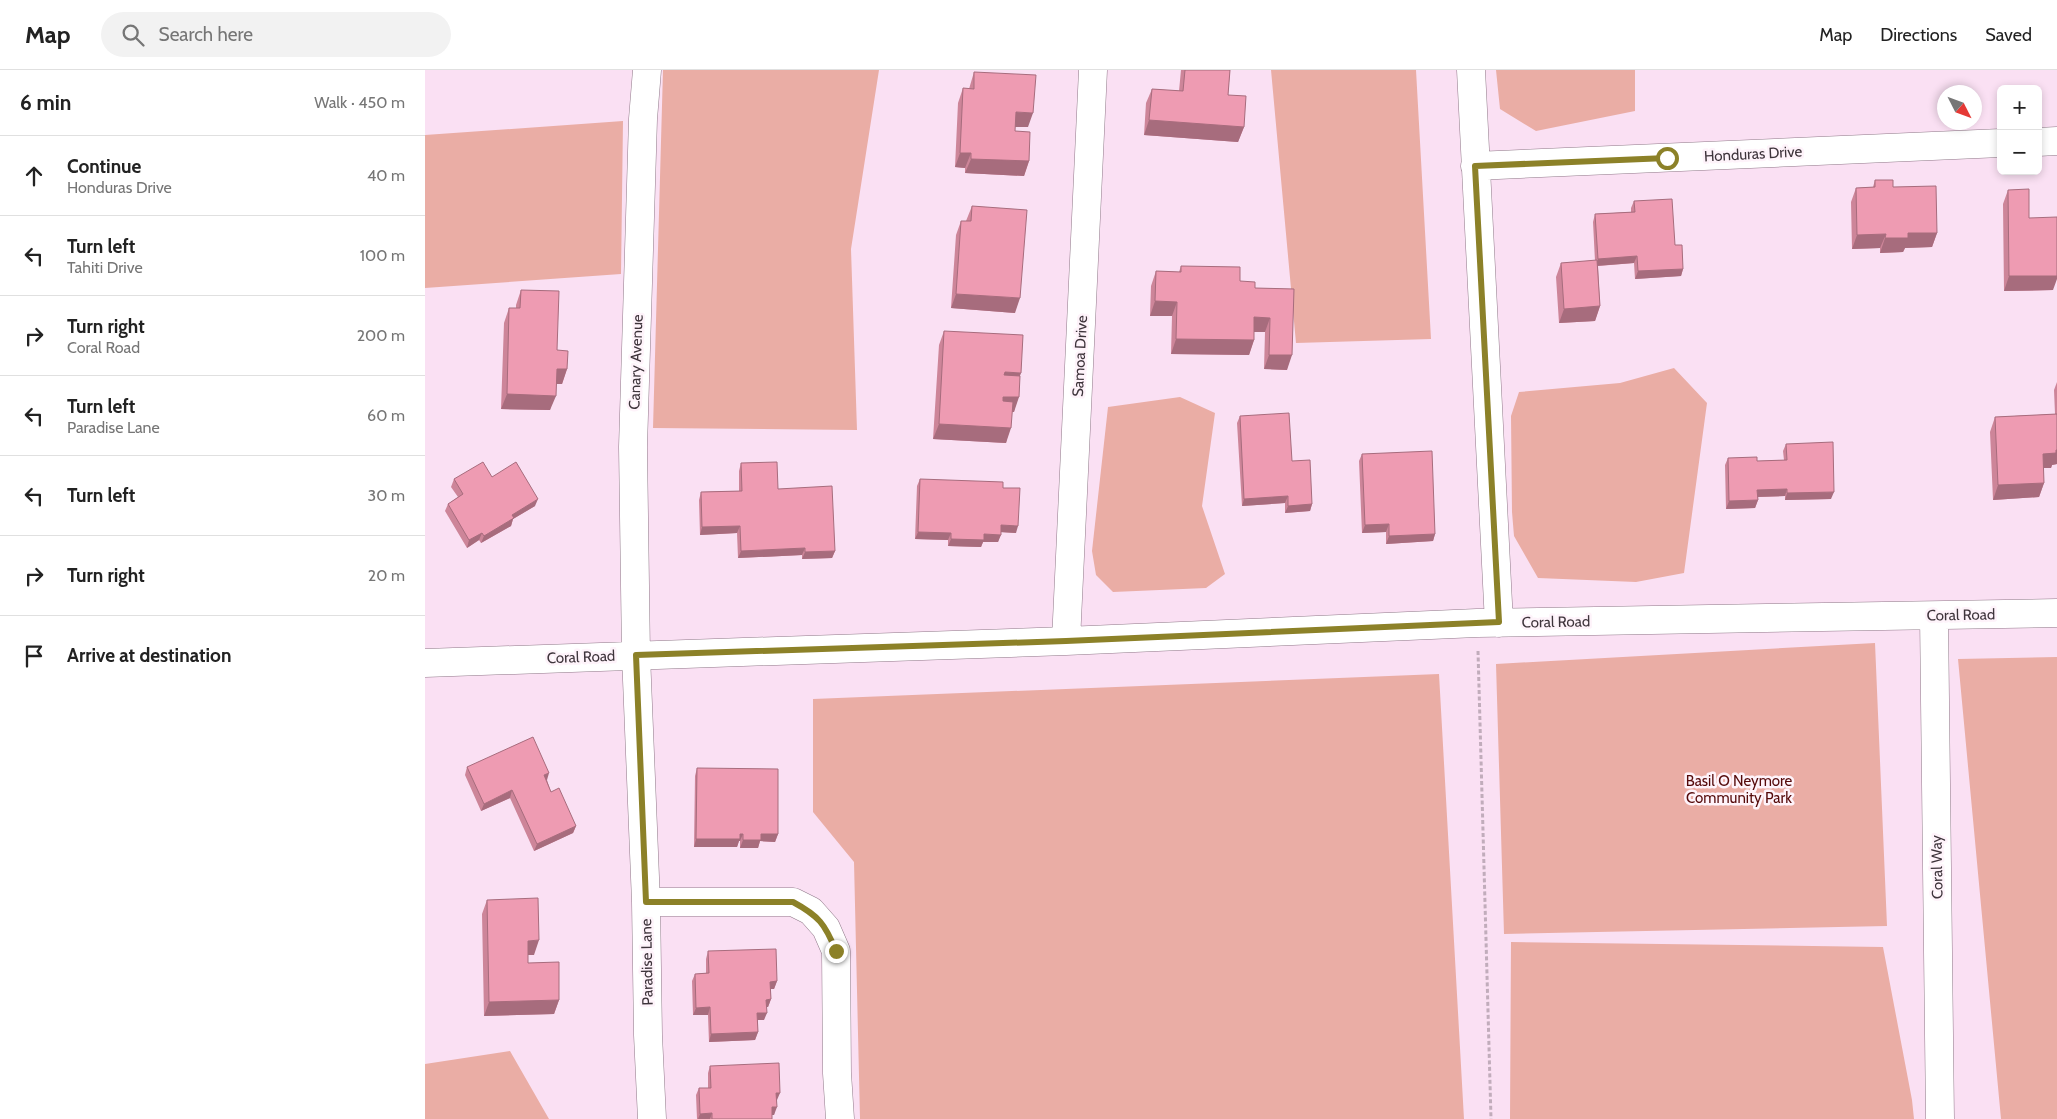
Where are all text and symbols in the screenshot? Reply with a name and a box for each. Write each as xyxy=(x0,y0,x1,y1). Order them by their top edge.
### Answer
search box xyxy=(101,12,451,57)
text: Map xyxy=(25,20,71,49)
icon: search xyxy=(119,21,147,49)
text: Search here xyxy=(159,23,253,46)
text: Map xyxy=(1819,24,1852,46)
text: Directions xyxy=(1880,24,1957,46)
text: Saved xyxy=(1985,24,2032,46)
north arrow xyxy=(1937,85,1982,130)
map controls xyxy=(1997,85,2042,175)
button: + xyxy=(1997,85,2042,130)
text: 6 min xyxy=(20,90,71,115)
text: Walk · 450 m xyxy=(314,93,405,112)
button: − xyxy=(1997,130,2042,175)
street label: Honduras Drive xyxy=(1703,142,1803,166)
route start xyxy=(1656,147,1679,170)
text: Continue xyxy=(67,155,141,178)
icon: ahead xyxy=(20,162,48,190)
text: 40 m xyxy=(367,166,405,185)
text: Honduras Drive xyxy=(67,178,172,197)
text: Turn left xyxy=(67,235,135,258)
icon: left xyxy=(20,242,48,270)
text: 100 m xyxy=(360,246,405,265)
text: Tahiti Drive xyxy=(67,258,143,277)
street label: Canary Avenue xyxy=(625,314,647,410)
street label: Samoa Drive xyxy=(1069,314,1091,397)
text: Turn right xyxy=(67,315,145,338)
icon: right xyxy=(20,322,48,350)
text: 200 m xyxy=(357,326,405,345)
text: Coral Road xyxy=(67,338,140,357)
text: Turn left xyxy=(67,395,135,418)
icon: left xyxy=(20,402,48,430)
text: 60 m xyxy=(367,406,405,425)
text: Paradise Lane xyxy=(67,418,160,437)
icon: left xyxy=(20,482,48,510)
text: Turn left xyxy=(67,484,135,507)
text: 30 m xyxy=(368,486,405,505)
icon: right xyxy=(20,562,48,590)
text: Turn right xyxy=(67,564,145,587)
text: 20 m xyxy=(368,566,405,585)
street label: Coral Road xyxy=(1927,605,1995,625)
street label: Coral Road xyxy=(1522,612,1590,632)
icon: arrive xyxy=(20,642,48,670)
text: Arrive at destination xyxy=(67,644,231,667)
street label: Coral Road xyxy=(546,647,616,667)
park label: Basil O Neymore Community Park xyxy=(1686,772,1793,807)
street label: Coral Way xyxy=(1927,834,1947,899)
street label: Paradise Lane xyxy=(637,918,657,1006)
route end xyxy=(825,940,848,963)

